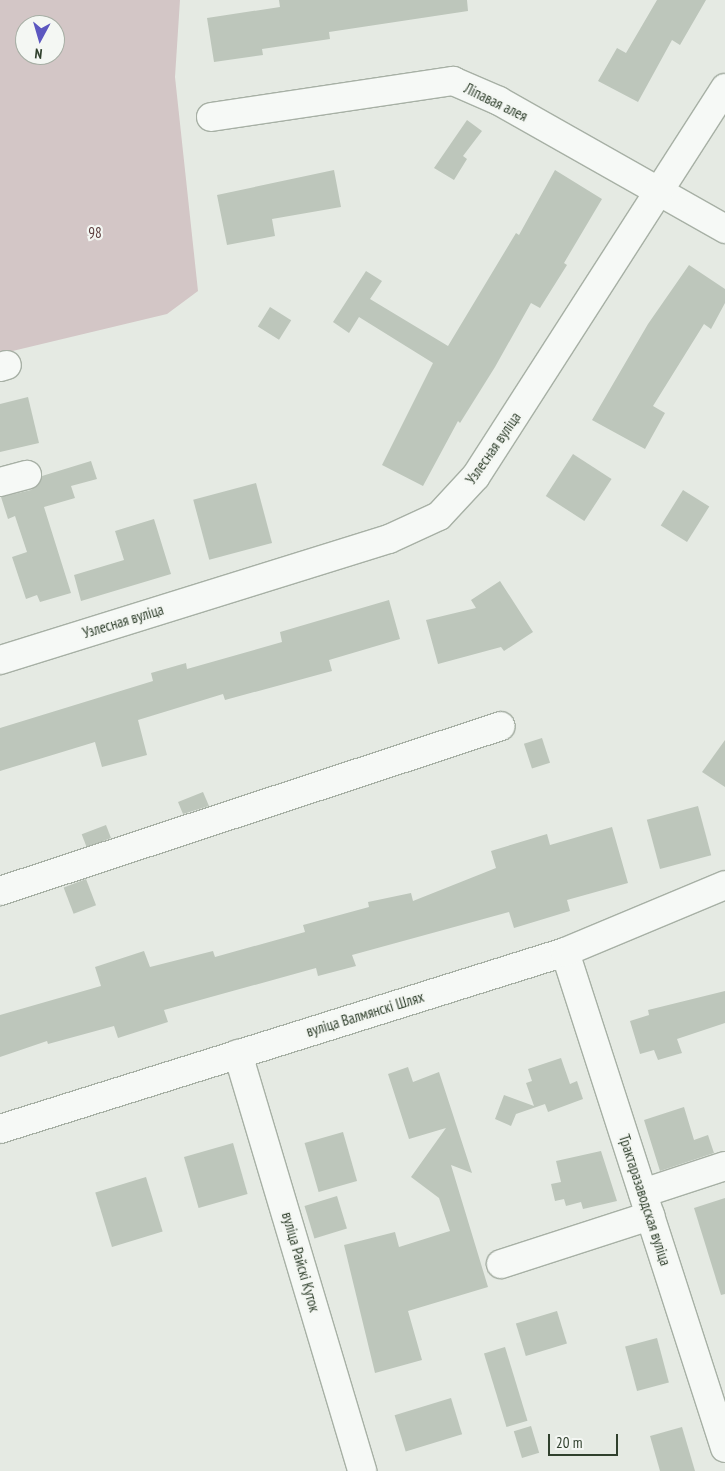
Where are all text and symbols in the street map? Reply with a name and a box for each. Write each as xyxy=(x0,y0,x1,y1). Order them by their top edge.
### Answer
north arrow xyxy=(15,15,65,65)
text: N xyxy=(34,45,43,63)
street label: Ліпавая алея xyxy=(461,79,531,125)
park label: 98 xyxy=(88,224,102,242)
street label: Узлесная вуліца xyxy=(462,408,524,488)
street label: Узлесная вуліца xyxy=(80,600,166,642)
street label: вуліца Валмянскі Шлях xyxy=(304,988,426,1040)
street label: Трактаразаводская вуліца xyxy=(615,1132,675,1268)
street label: вуліца Райскі Куток xyxy=(278,1210,324,1314)
scale bar xyxy=(550,1424,620,1456)
text: 20 m xyxy=(556,1433,582,1452)

